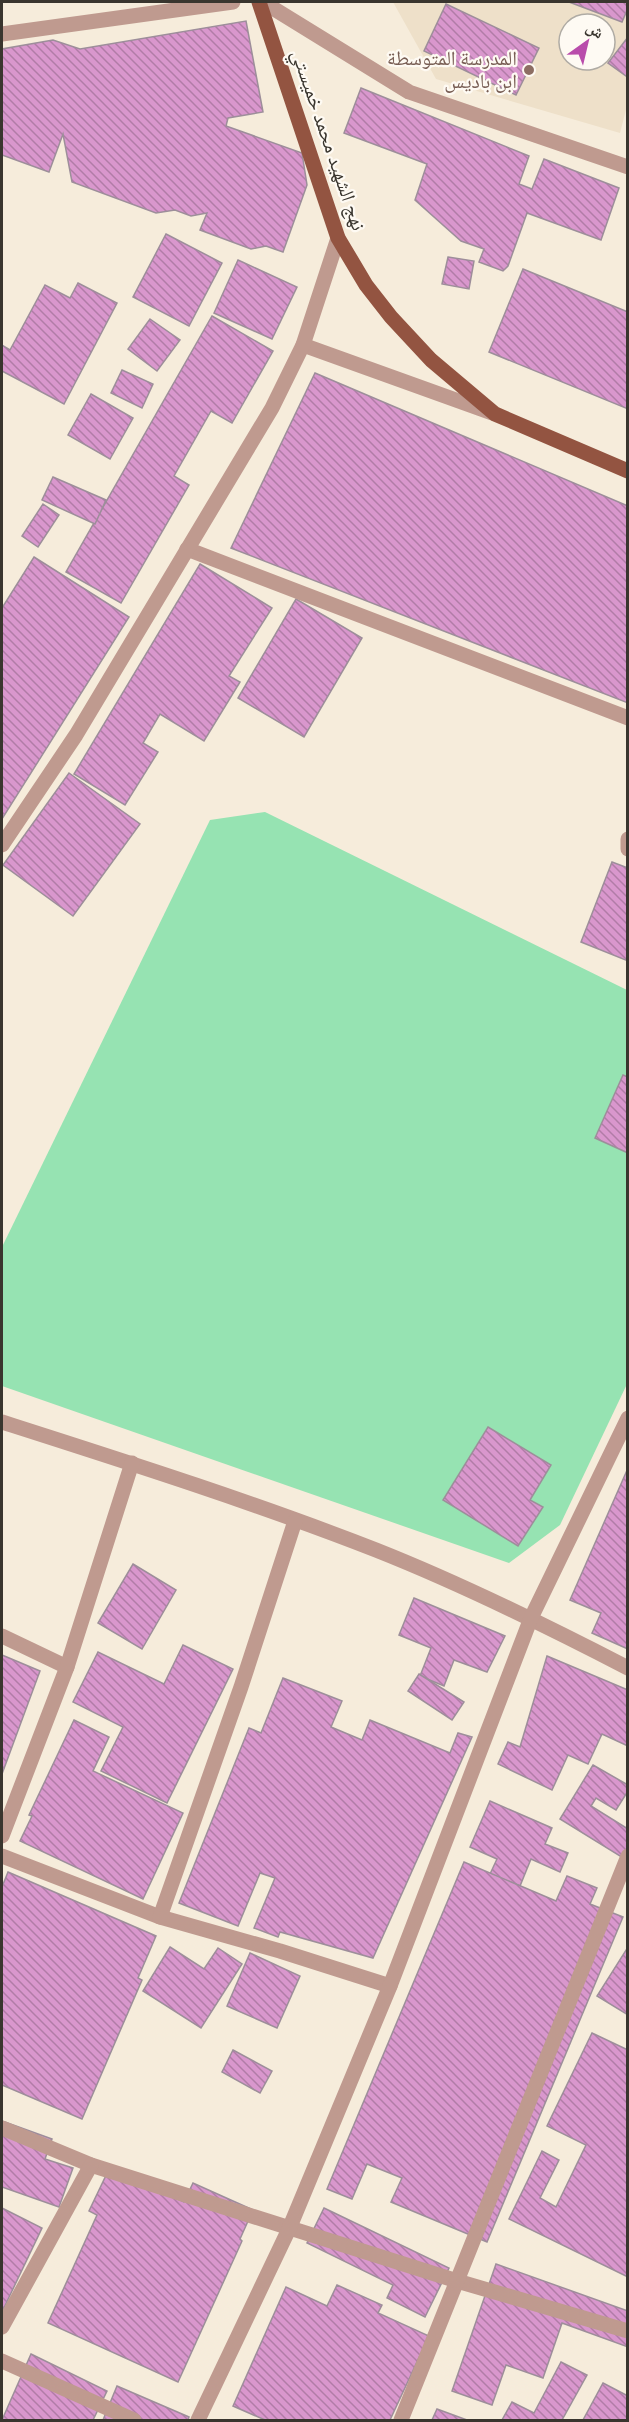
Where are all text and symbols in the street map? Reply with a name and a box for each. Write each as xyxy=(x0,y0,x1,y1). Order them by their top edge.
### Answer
north arrow xyxy=(557,12,617,72)
text: ش xyxy=(583,17,607,43)
street label: نهج الشهيد محمد خميستي xyxy=(283,46,371,235)
place label: المدرسة المتوسطة ابن باديس xyxy=(387,46,517,93)
marker: المدرسة المتوسطة ابن باديس xyxy=(522,63,536,77)

